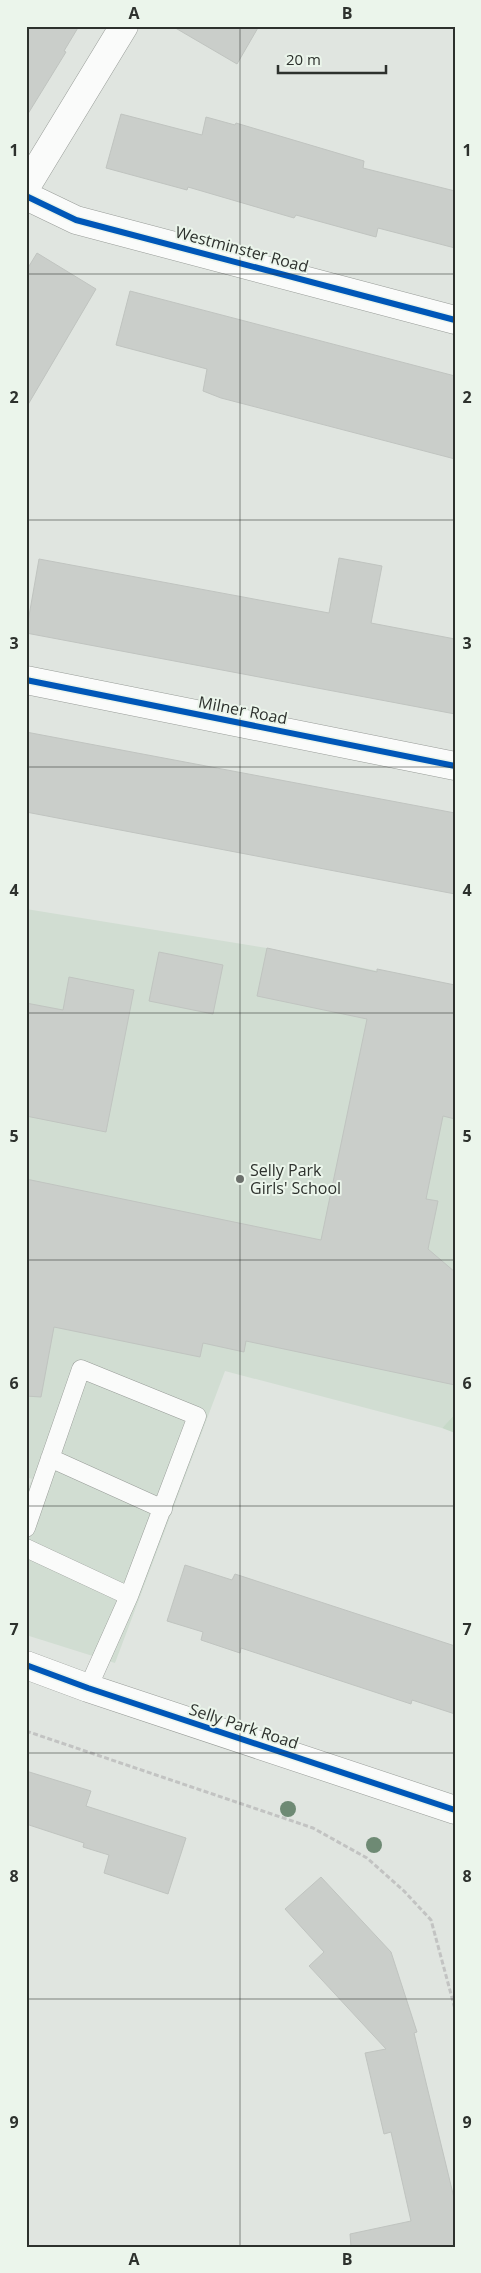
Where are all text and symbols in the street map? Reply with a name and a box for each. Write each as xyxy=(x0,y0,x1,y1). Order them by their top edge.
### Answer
text: A xyxy=(128,2,140,24)
text: B xyxy=(342,2,352,24)
scale bar xyxy=(278,42,386,74)
text: 20 m xyxy=(286,49,321,69)
text: 1 xyxy=(9,139,19,161)
text: 1 xyxy=(462,139,472,161)
street label: Westminster Road xyxy=(173,221,311,277)
text: 2 xyxy=(9,386,19,408)
text: 2 xyxy=(462,386,472,408)
text: 3 xyxy=(9,632,19,654)
text: 3 xyxy=(462,632,472,654)
street label: Milner Road xyxy=(197,691,289,729)
text: 4 xyxy=(9,879,19,901)
text: 4 xyxy=(462,879,472,901)
text: 5 xyxy=(9,1125,19,1147)
text: 5 xyxy=(462,1125,472,1147)
place label: Selly Park Girls' School xyxy=(250,1159,341,1199)
marker: Selly Park Girls' School xyxy=(234,1173,246,1185)
text: 6 xyxy=(9,1372,19,1394)
text: 6 xyxy=(462,1372,472,1394)
text: 7 xyxy=(9,1618,19,1640)
text: 7 xyxy=(462,1618,472,1640)
street label: Selly Park Road xyxy=(186,1698,302,1754)
text: 8 xyxy=(9,1865,19,1887)
text: 8 xyxy=(462,1865,472,1887)
text: 9 xyxy=(9,2111,19,2133)
text: 9 xyxy=(462,2111,472,2133)
text: A xyxy=(128,2248,140,2270)
text: B xyxy=(342,2248,352,2270)

